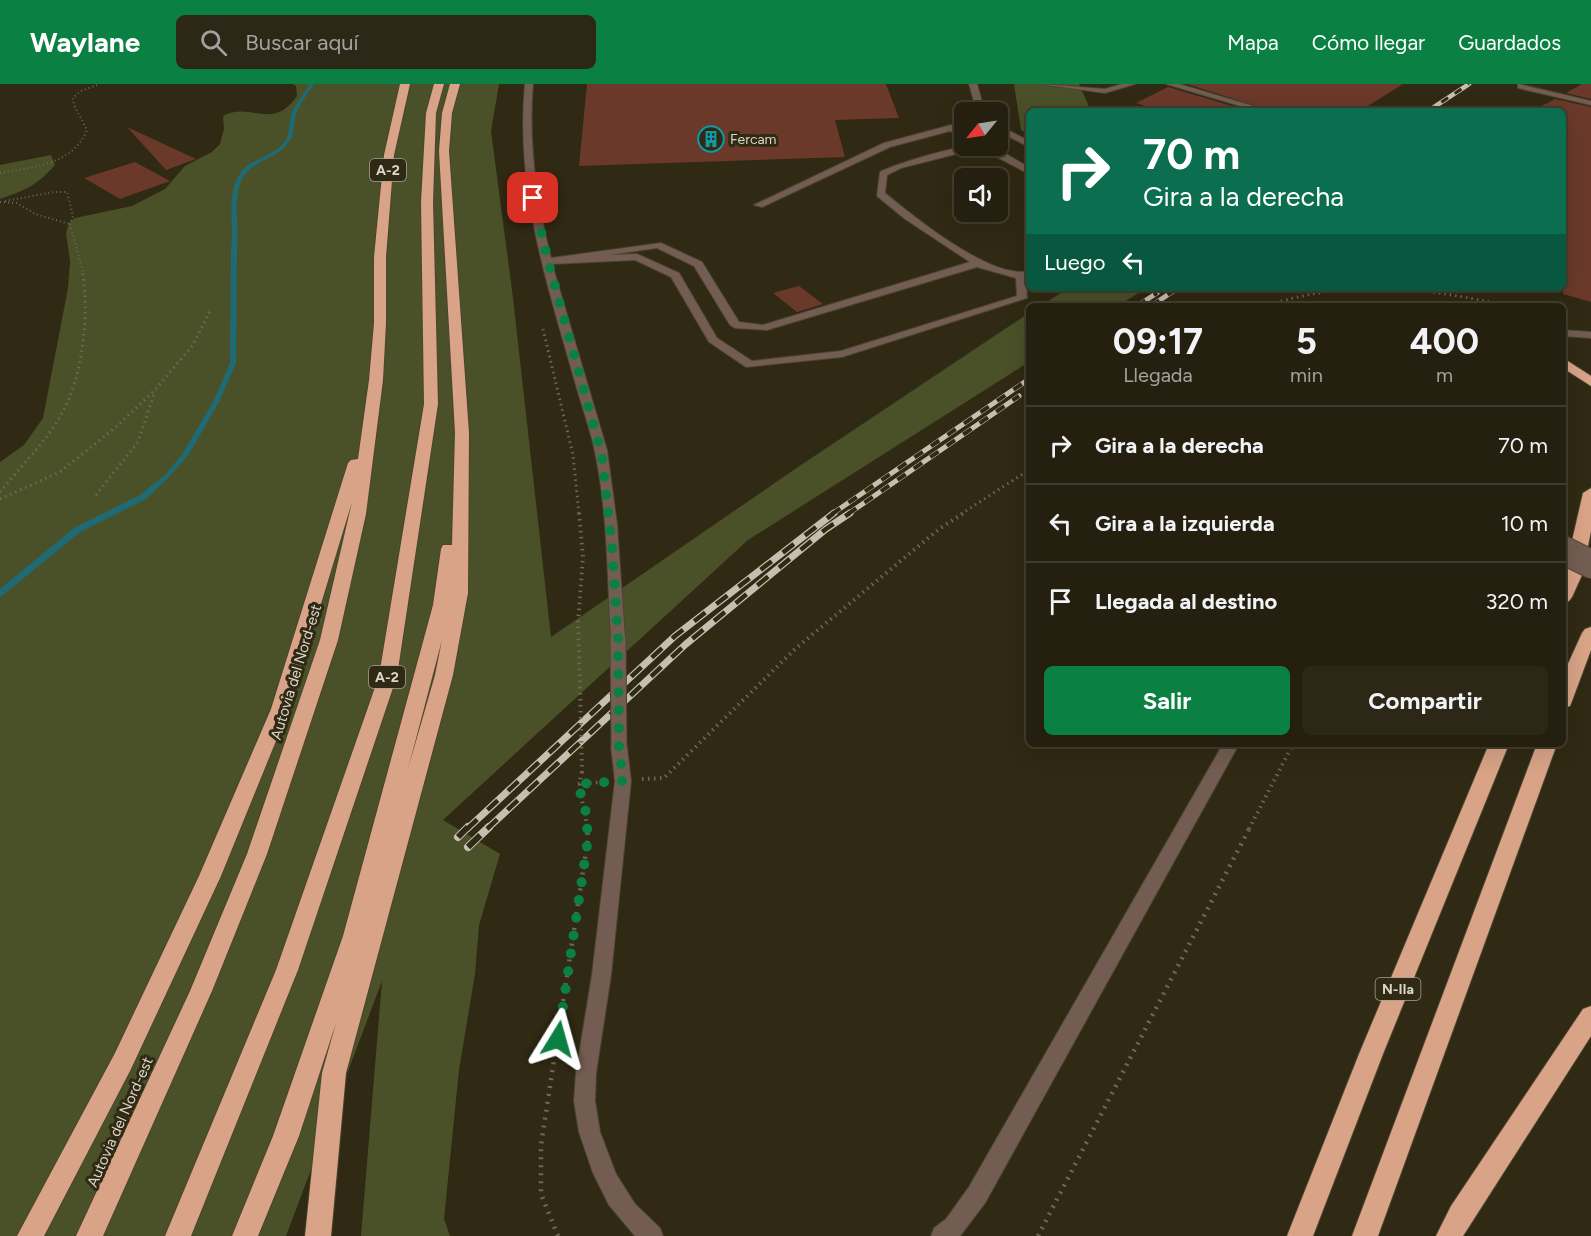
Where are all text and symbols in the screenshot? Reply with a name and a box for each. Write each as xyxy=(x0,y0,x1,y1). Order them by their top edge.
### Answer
search box xyxy=(176,15,596,69)
text: Waylane xyxy=(30,25,140,59)
icon: search xyxy=(197,26,230,59)
text: Buscar aquí xyxy=(245,29,359,56)
text: Mapa xyxy=(1227,30,1279,55)
text: Cómo llegar xyxy=(1312,30,1425,55)
text: Guardados xyxy=(1458,30,1561,55)
north arrow xyxy=(954,102,1008,156)
map controls xyxy=(954,102,1008,222)
building icon: Fercam xyxy=(696,124,726,154)
text: 70 m xyxy=(1143,129,1240,180)
place label: Fercam xyxy=(730,131,777,148)
icon: right xyxy=(1044,132,1122,210)
road number: A-2 xyxy=(370,159,406,181)
button: sound xyxy=(954,168,1008,222)
pin xyxy=(507,172,558,223)
text: Gira a la derecha xyxy=(1143,180,1344,213)
icon: arrive xyxy=(516,181,549,214)
icon: left xyxy=(1117,246,1150,279)
text: Luego xyxy=(1044,249,1105,276)
text: 09:17 xyxy=(1113,320,1203,363)
text: 5 xyxy=(1296,320,1317,363)
text: 400 xyxy=(1410,320,1479,363)
text: Llegada xyxy=(1123,363,1193,387)
text: min xyxy=(1290,363,1323,387)
text: m xyxy=(1436,363,1453,387)
icon: right xyxy=(1044,429,1077,462)
text: Gira a la derecha xyxy=(1095,432,1264,459)
text: 70 m xyxy=(1498,432,1548,459)
icon: left xyxy=(1044,507,1077,540)
text: Gira a la izquierda xyxy=(1095,510,1275,537)
text: 10 m xyxy=(1501,510,1548,537)
icon: arrive xyxy=(1044,585,1077,618)
text: Llegada al destino xyxy=(1095,588,1277,615)
text: 320 m xyxy=(1485,588,1548,615)
street label: Autovia del Nord-est xyxy=(267,602,325,742)
road number: A-2 xyxy=(369,666,405,688)
button: Salir xyxy=(1044,666,1290,735)
button: Compartir xyxy=(1302,666,1548,735)
road number: N-IIa xyxy=(1376,978,1420,1000)
position arrow xyxy=(526,1007,590,1071)
street label: Autovia del Nord-est xyxy=(83,1054,157,1190)

